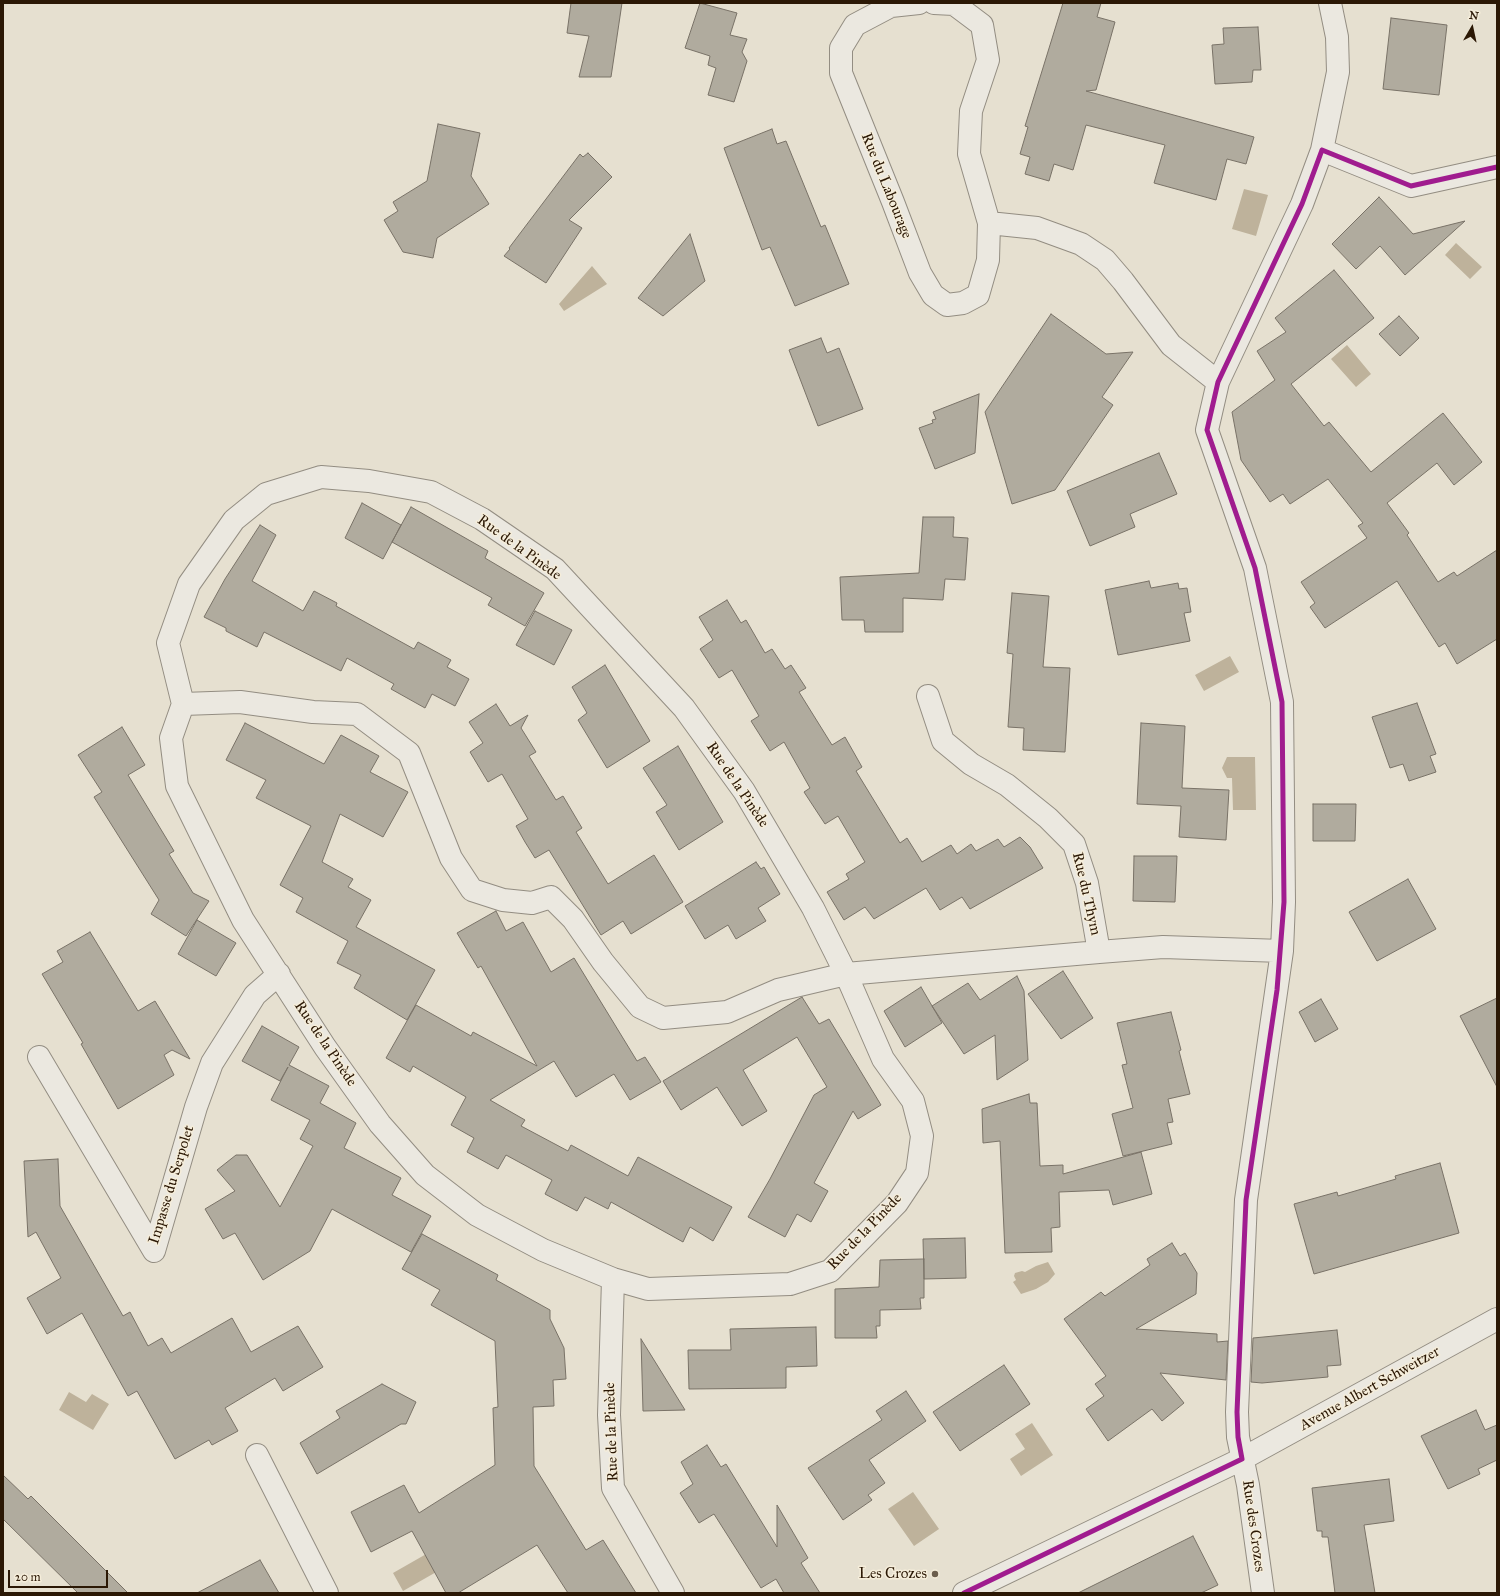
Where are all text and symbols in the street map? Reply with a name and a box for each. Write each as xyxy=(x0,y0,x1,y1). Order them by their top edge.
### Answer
north arrow xyxy=(1452,8,1492,48)
text: N xyxy=(1468,9,1480,23)
street label: Rue du Labourage xyxy=(857,131,915,241)
street label: Rue de la Pinède xyxy=(474,512,564,584)
street label: Rue de la Pinède xyxy=(702,739,772,831)
street label: Rue du Thym xyxy=(1068,851,1104,937)
street label: Rue de la Pinède xyxy=(290,998,360,1090)
street label: Impasse du Serpolet xyxy=(145,1123,199,1247)
street label: Rue de la Pinède xyxy=(824,1190,906,1274)
street label: Avenue Albert Schweitzer xyxy=(1297,1343,1443,1435)
street label: Rue de la Pinède xyxy=(601,1382,623,1482)
street label: Rue des Crozes xyxy=(1238,1479,1268,1573)
scale bar xyxy=(10,1562,110,1588)
place label: Les Crozes xyxy=(859,1565,927,1583)
marker: Les Crozes xyxy=(930,1569,940,1579)
text: 20 m xyxy=(15,1570,41,1584)

